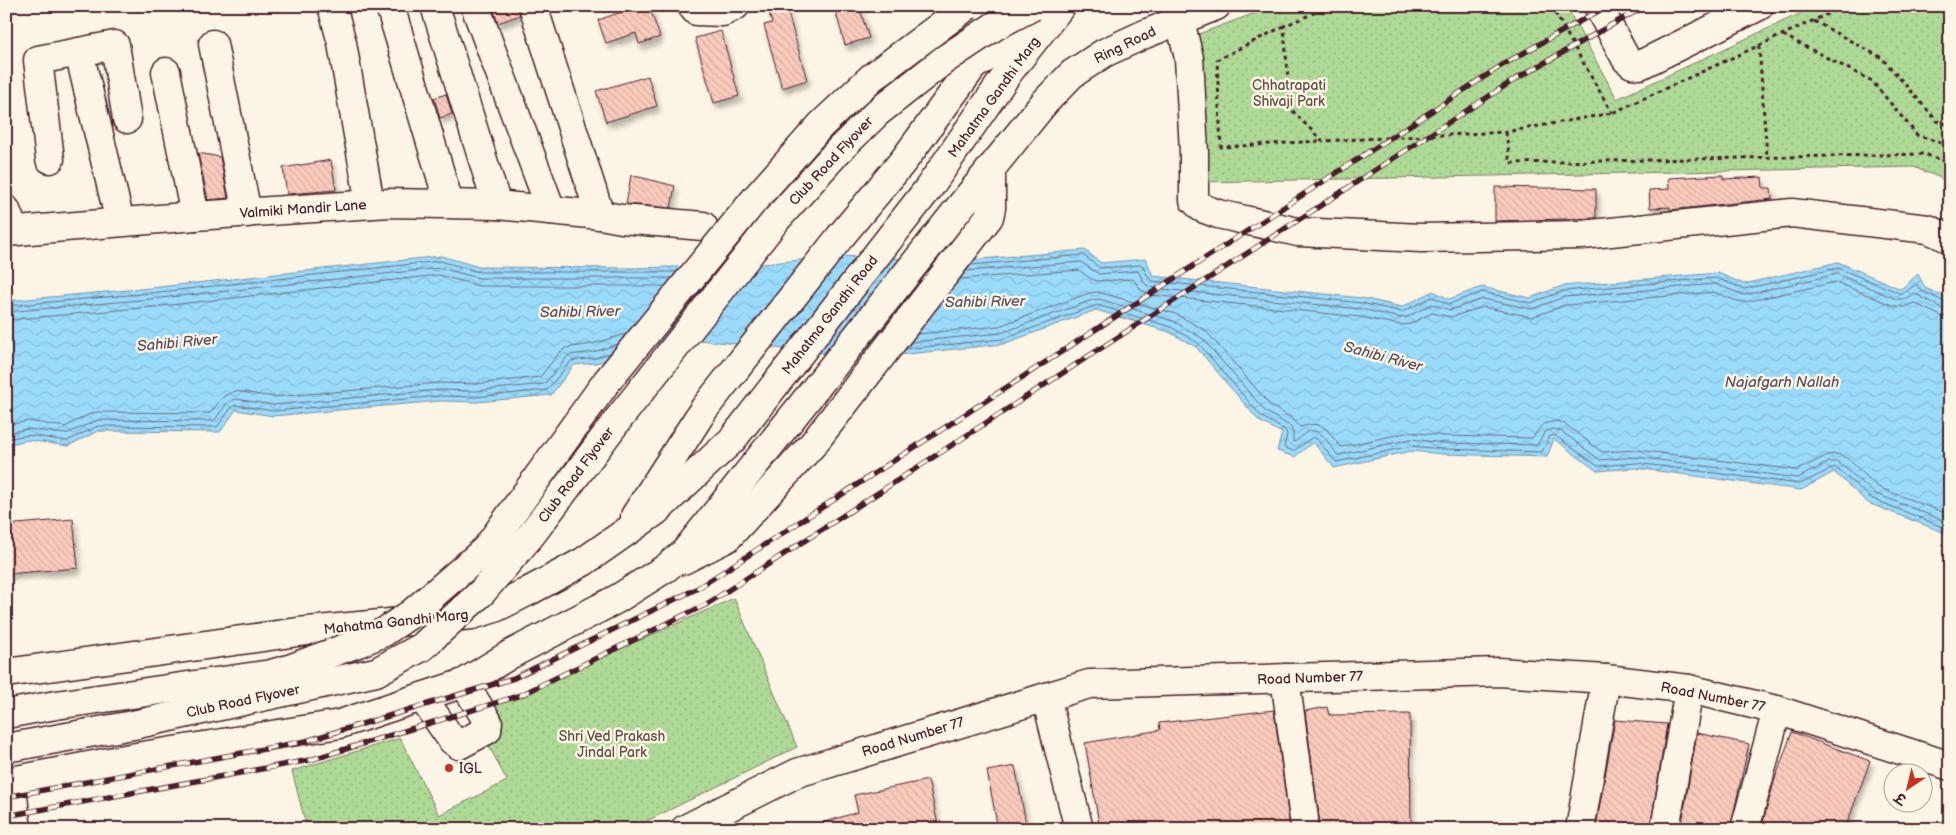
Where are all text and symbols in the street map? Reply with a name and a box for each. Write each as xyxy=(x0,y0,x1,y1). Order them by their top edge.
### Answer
street label: Ring Road xyxy=(1091,23,1159,67)
street label: Mahatma Gandhi Marg xyxy=(944,33,1044,161)
park label: Chhatrapati Shivaji Park xyxy=(1252,77,1326,110)
street label: Club Road Flyover xyxy=(785,112,877,209)
street label: Valmiki Mandir Lane xyxy=(239,196,367,222)
street label: Mahatma Gandhi Road xyxy=(778,252,882,378)
water label: Sahibi River xyxy=(945,292,1027,312)
water label: Sahibi River xyxy=(540,302,622,322)
water label: Sahibi River xyxy=(136,330,219,356)
water label: Sahibi River xyxy=(1342,337,1426,377)
water label: Najafgarh Nallah xyxy=(1725,373,1839,392)
street label: Club Road Flyover xyxy=(534,423,618,526)
street label: Mahatma Gandhi Marg xyxy=(323,606,469,638)
street label: Road Number 77 xyxy=(1257,668,1363,688)
street label: Road Number 77 xyxy=(1659,679,1767,715)
street label: Club Road Flyover xyxy=(185,680,302,721)
street label: Road Number 77 xyxy=(860,713,966,761)
park label: Shri Ved Prakash Jindal Park xyxy=(559,728,665,761)
place label: IGL xyxy=(459,760,482,777)
marker: IGL xyxy=(443,762,455,774)
north arrow xyxy=(1884,762,1934,812)
text: उ xyxy=(1891,788,1911,809)

